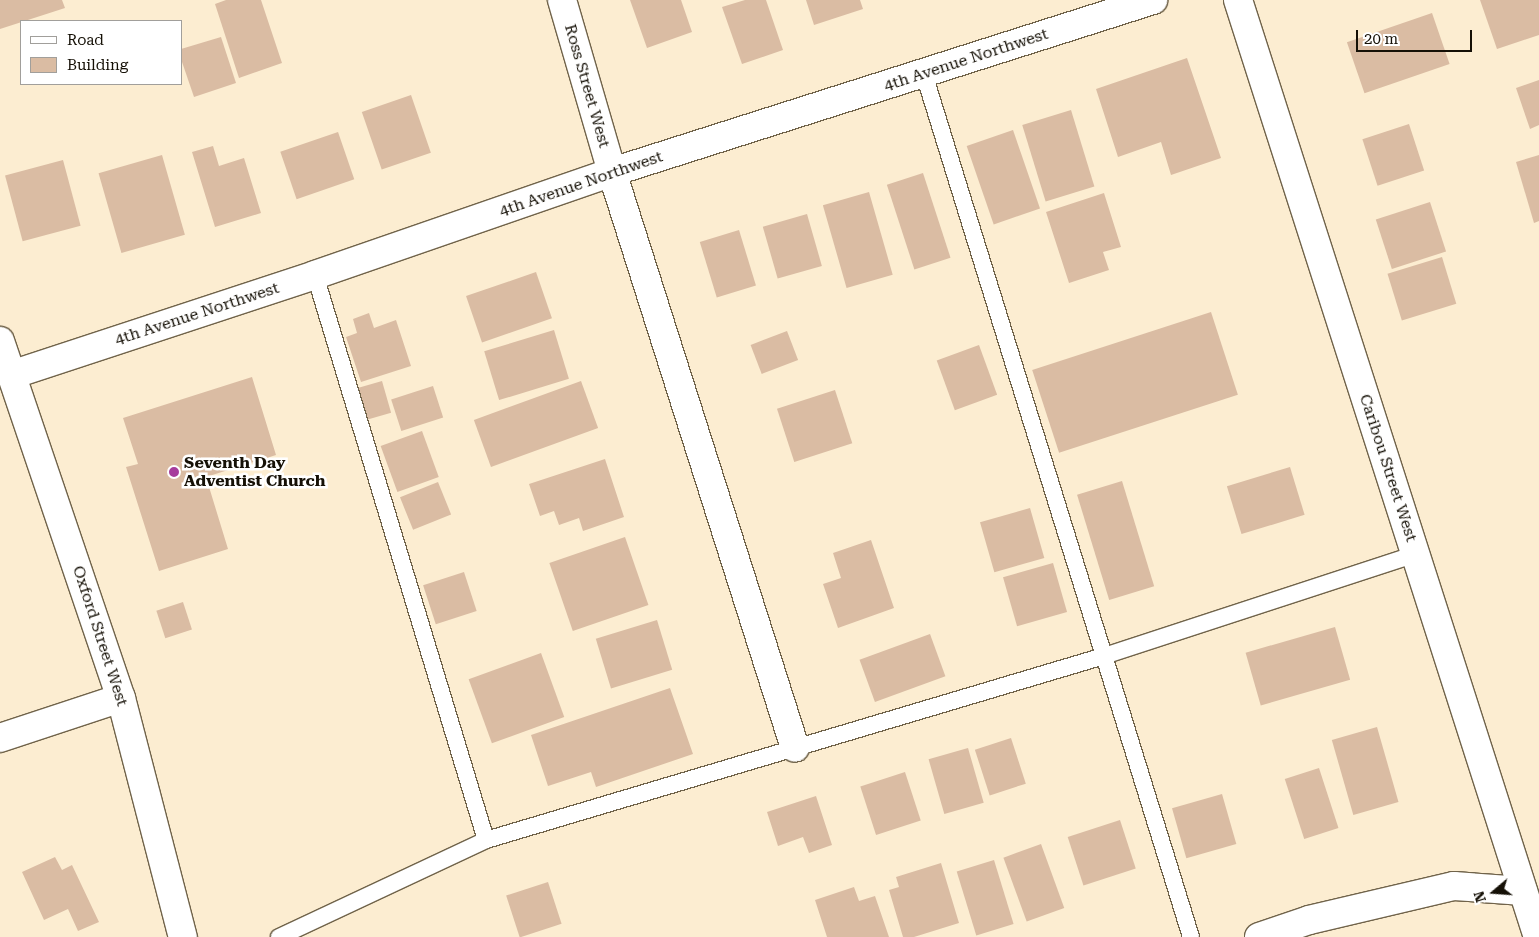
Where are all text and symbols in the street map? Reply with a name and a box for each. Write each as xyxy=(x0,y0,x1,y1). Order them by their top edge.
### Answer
legend xyxy=(20,20,182,85)
scale bar xyxy=(1359,20,1475,52)
street label: Ross Street West xyxy=(560,22,614,150)
street label: 4th Avenue Northwest xyxy=(882,24,1050,96)
text: 20 m xyxy=(1364,30,1398,48)
text: Road xyxy=(67,31,104,49)
text: Building xyxy=(67,56,128,74)
street label: 4th Avenue Northwest xyxy=(497,147,665,221)
street label: 4th Avenue Northwest xyxy=(113,278,281,350)
street label: Caribou Street West xyxy=(1355,392,1421,544)
place label: Seventh Day Adventist Church xyxy=(184,453,326,491)
marker: Seventh Day Adventist Church xyxy=(168,466,180,478)
street label: Oxford Street West xyxy=(68,563,132,709)
north arrow xyxy=(1469,867,1519,917)
text: N xyxy=(1470,889,1489,904)

